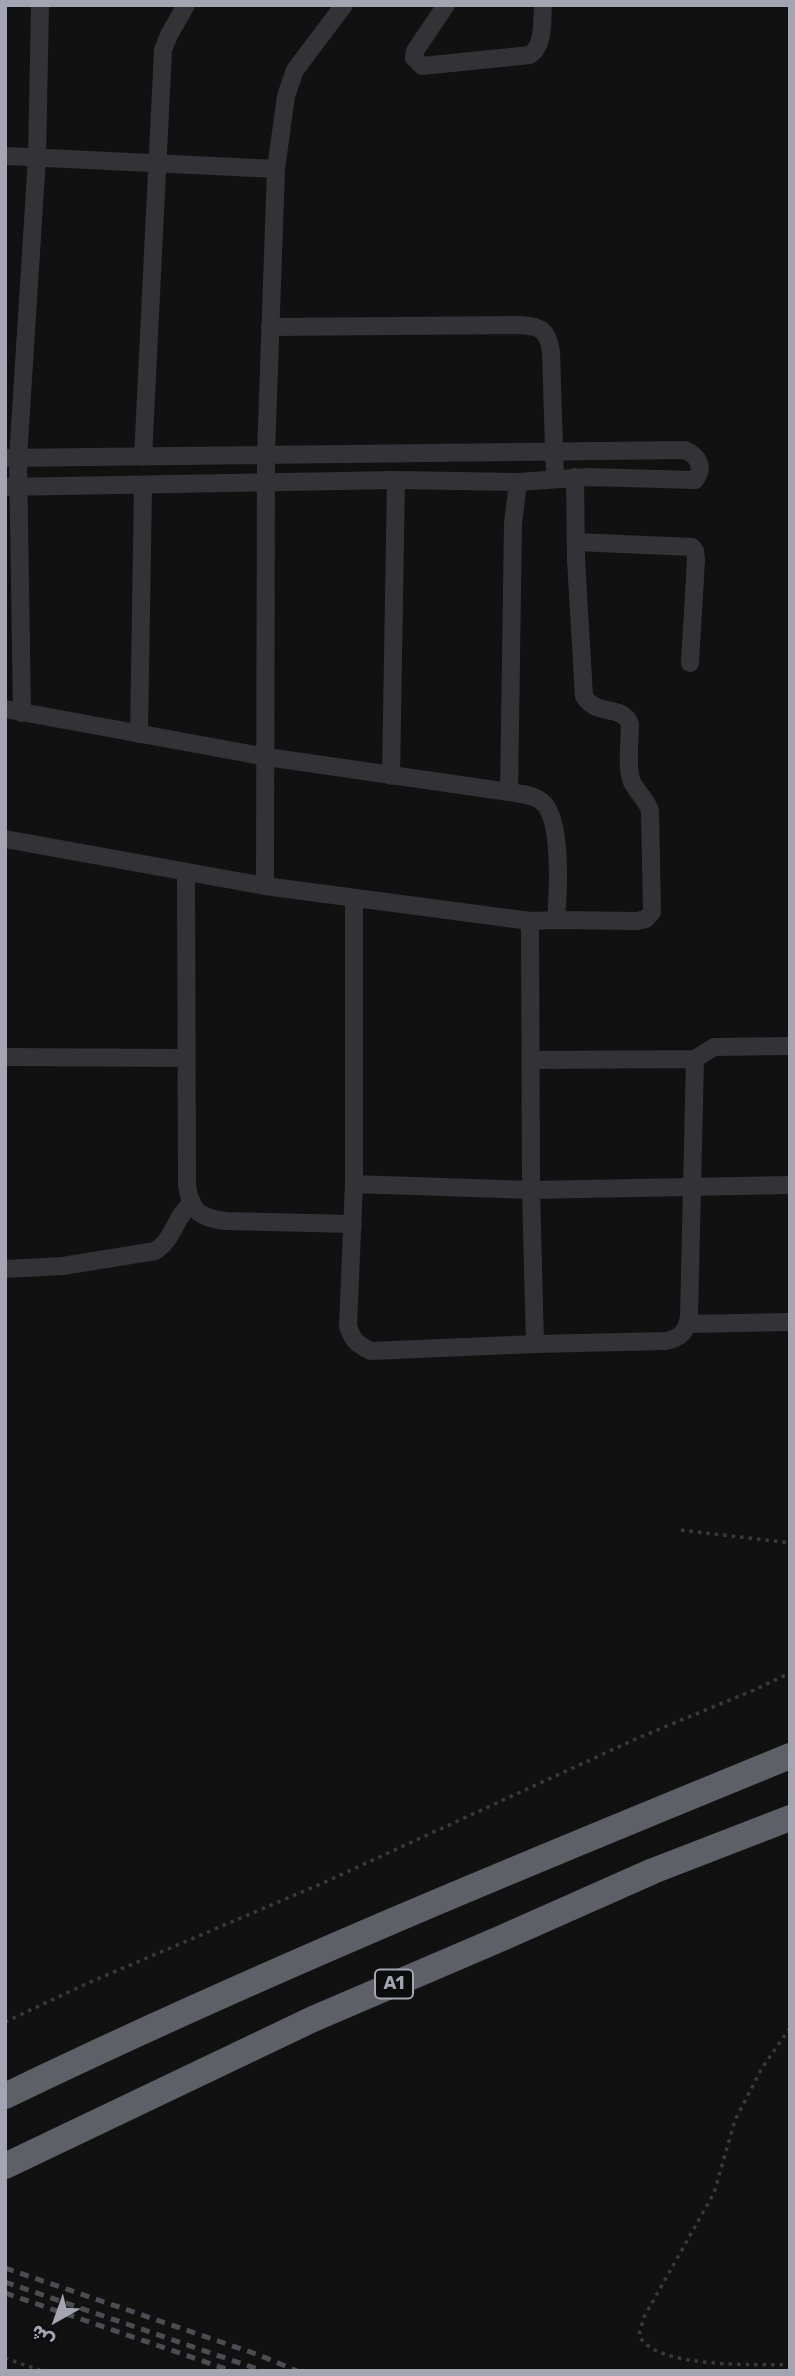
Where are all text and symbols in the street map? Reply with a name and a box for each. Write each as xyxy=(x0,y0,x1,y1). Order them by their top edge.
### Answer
road number: A1 xyxy=(375,1970,413,1998)
north arrow xyxy=(21,2285,91,2355)
text: ش xyxy=(26,2320,59,2353)

